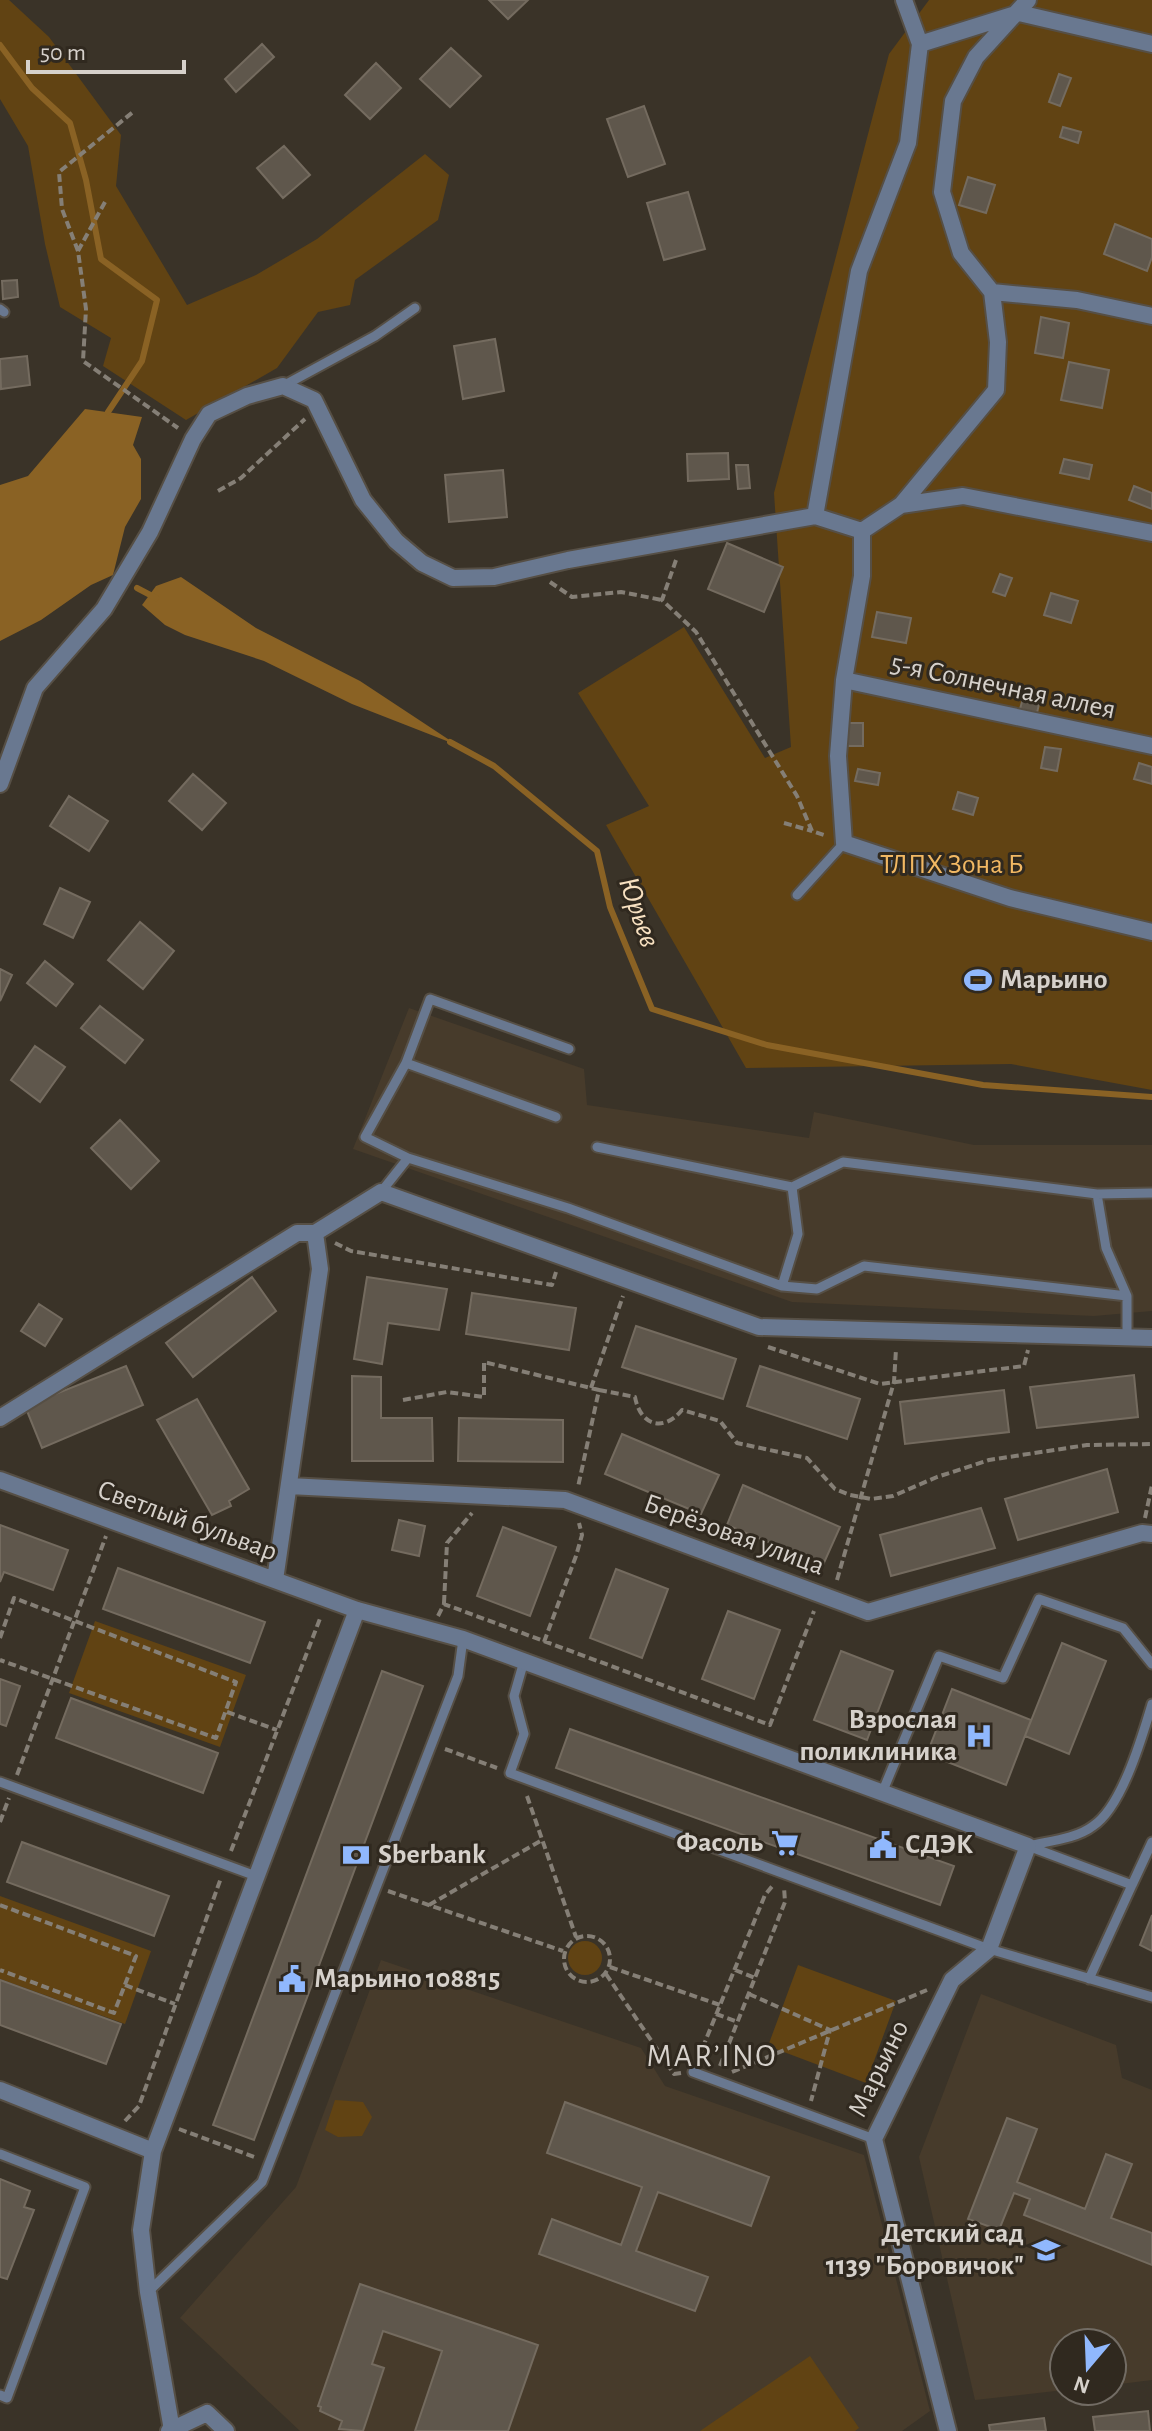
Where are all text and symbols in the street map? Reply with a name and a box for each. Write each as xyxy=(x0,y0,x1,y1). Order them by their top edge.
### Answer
scale bar xyxy=(28,24,184,74)
text: 50 m xyxy=(40,41,86,65)
street label: 5-я Солнечная аллея xyxy=(888,649,1118,725)
park label: ТЛПХ Зона Б xyxy=(880,851,1024,879)
water label: Юрьев xyxy=(613,873,665,951)
sports icon: Марьино xyxy=(963,965,993,995)
place label: Марьино xyxy=(1000,966,1108,994)
street label: Светлый бульвар xyxy=(93,1476,281,1566)
street label: Берёзовая улица xyxy=(640,1489,828,1581)
place label: Взрослая поликлиника xyxy=(799,1706,957,1766)
hospital icon: Взрослая поликлиника xyxy=(964,1721,994,1751)
supermarket icon: Фасоль xyxy=(770,1828,800,1858)
place label: Фасоль xyxy=(676,1829,763,1857)
public building icon: СДЭК xyxy=(868,1830,898,1860)
place label: СДЭК xyxy=(905,1831,973,1859)
bank icon: Sberbank xyxy=(341,1840,371,1870)
place label: Sberbank xyxy=(378,1841,486,1869)
public building icon: Марьино 108815 xyxy=(277,1964,307,1994)
place label: Марьино 108815 xyxy=(314,1965,500,1993)
street label: Марьино xyxy=(844,2016,914,2122)
district label: MAR’INO xyxy=(646,2040,778,2072)
place label: Детский сад 1139 "Боровичок" xyxy=(826,2220,1024,2280)
school or university icon: Детский сад 1139 "Боровичок" xyxy=(1031,2235,1061,2265)
north arrow xyxy=(1048,2327,1128,2407)
text: N xyxy=(1071,2372,1093,2398)

